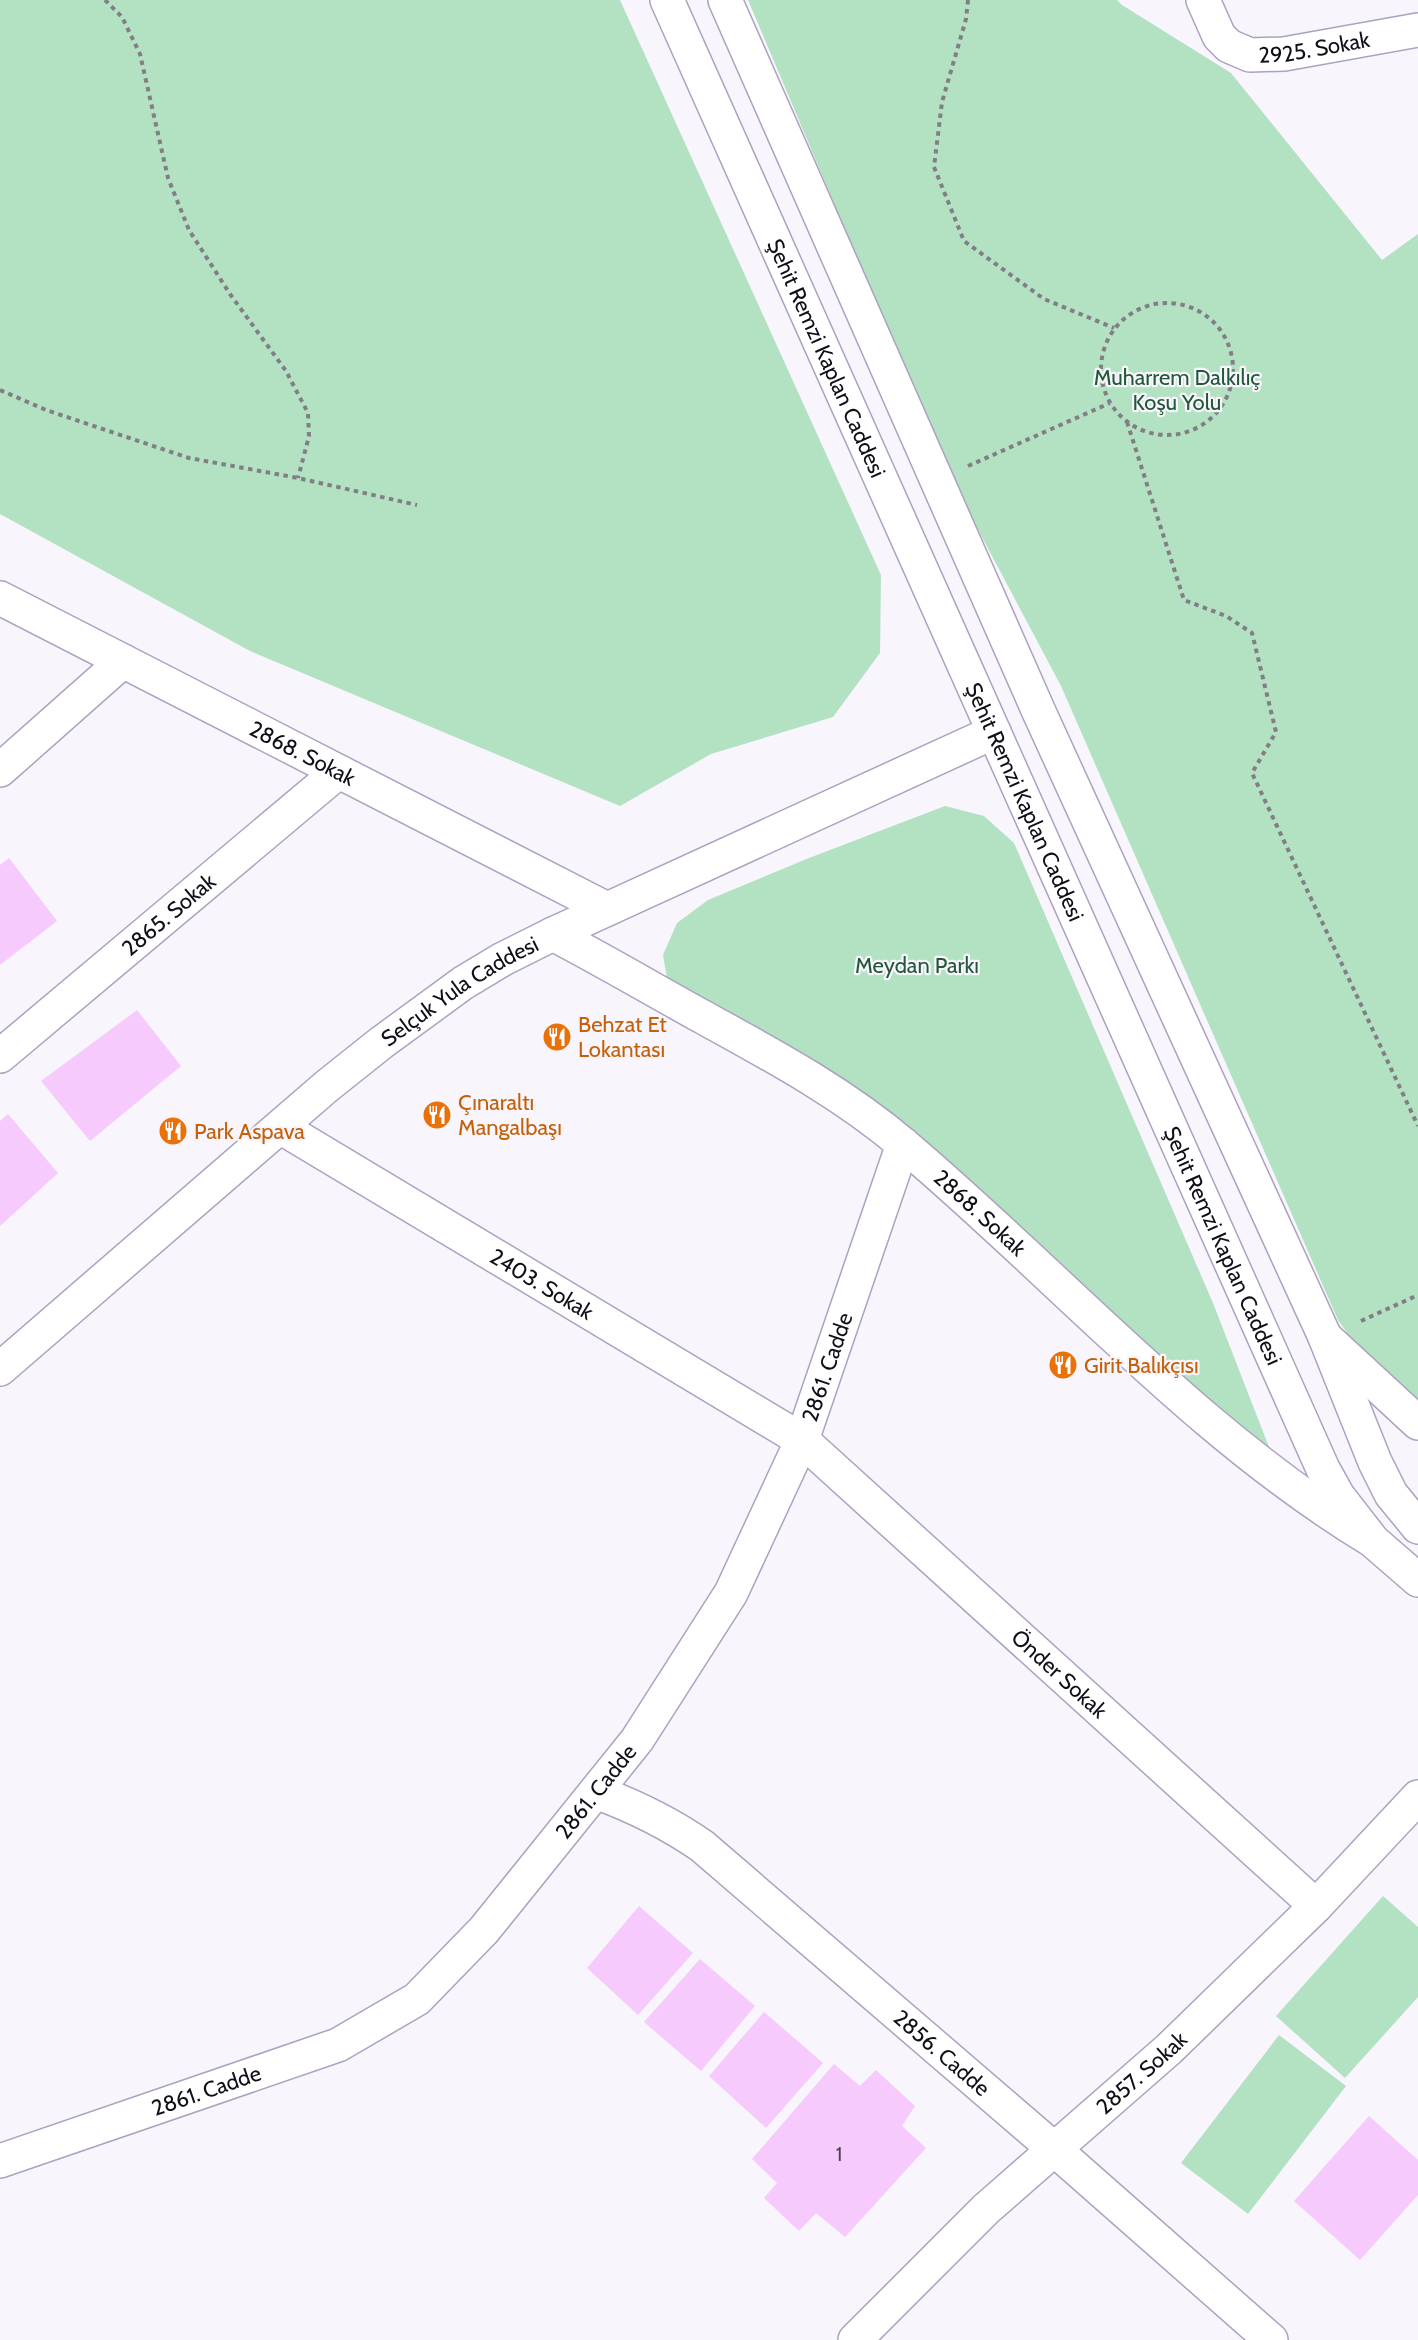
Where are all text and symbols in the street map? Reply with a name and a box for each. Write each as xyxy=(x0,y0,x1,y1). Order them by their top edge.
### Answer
street label: 2925. Sokak xyxy=(1258,26,1372,69)
street label: Şehit Remzi Kaplan Caddesi xyxy=(761,235,891,482)
park label: Muharrem Dalkılıç Koşu Yolu xyxy=(1094,364,1260,416)
street label: Şehit Remzi Kaplan Caddesi xyxy=(960,678,1090,925)
street label: 2868. Sokak xyxy=(245,715,360,792)
street label: 2865. Sokak xyxy=(116,868,221,962)
street label: Selçuk Yula Caddesi xyxy=(376,931,543,1052)
park label: Meydan Parkı xyxy=(855,952,979,979)
place label: Behzat Et Lokantası xyxy=(578,1011,667,1063)
restaurant icon: Behzat Et Lokantası xyxy=(541,1021,573,1053)
place label: Çınaraltı Mangalbaşı xyxy=(458,1089,562,1141)
restaurant icon: Çınaraltı Mangalbaşı xyxy=(421,1099,453,1131)
restaurant icon: Park Aspava xyxy=(157,1115,189,1147)
place label: Park Aspava xyxy=(194,1118,305,1145)
street label: Şehit Remzi Kaplan Caddesi xyxy=(1158,1122,1288,1369)
street label: 2868. Sokak xyxy=(928,1164,1032,1262)
street label: 2403. Sokak xyxy=(485,1243,598,1326)
street label: 2861. Cadde xyxy=(796,1309,858,1426)
restaurant icon: Girit Balıkçısı xyxy=(1047,1349,1079,1381)
place label: Girit Balıkçısı xyxy=(1084,1352,1199,1379)
street label: Önder Sokak xyxy=(1006,1624,1113,1724)
street label: 2861. Cadde xyxy=(550,1739,642,1844)
street label: 2856. Cadde xyxy=(888,2004,995,2102)
street label: 2857. Sokak xyxy=(1091,2026,1193,2120)
street label: 2861. Cadde xyxy=(148,2059,265,2122)
house number: 1 xyxy=(836,2142,842,2166)

